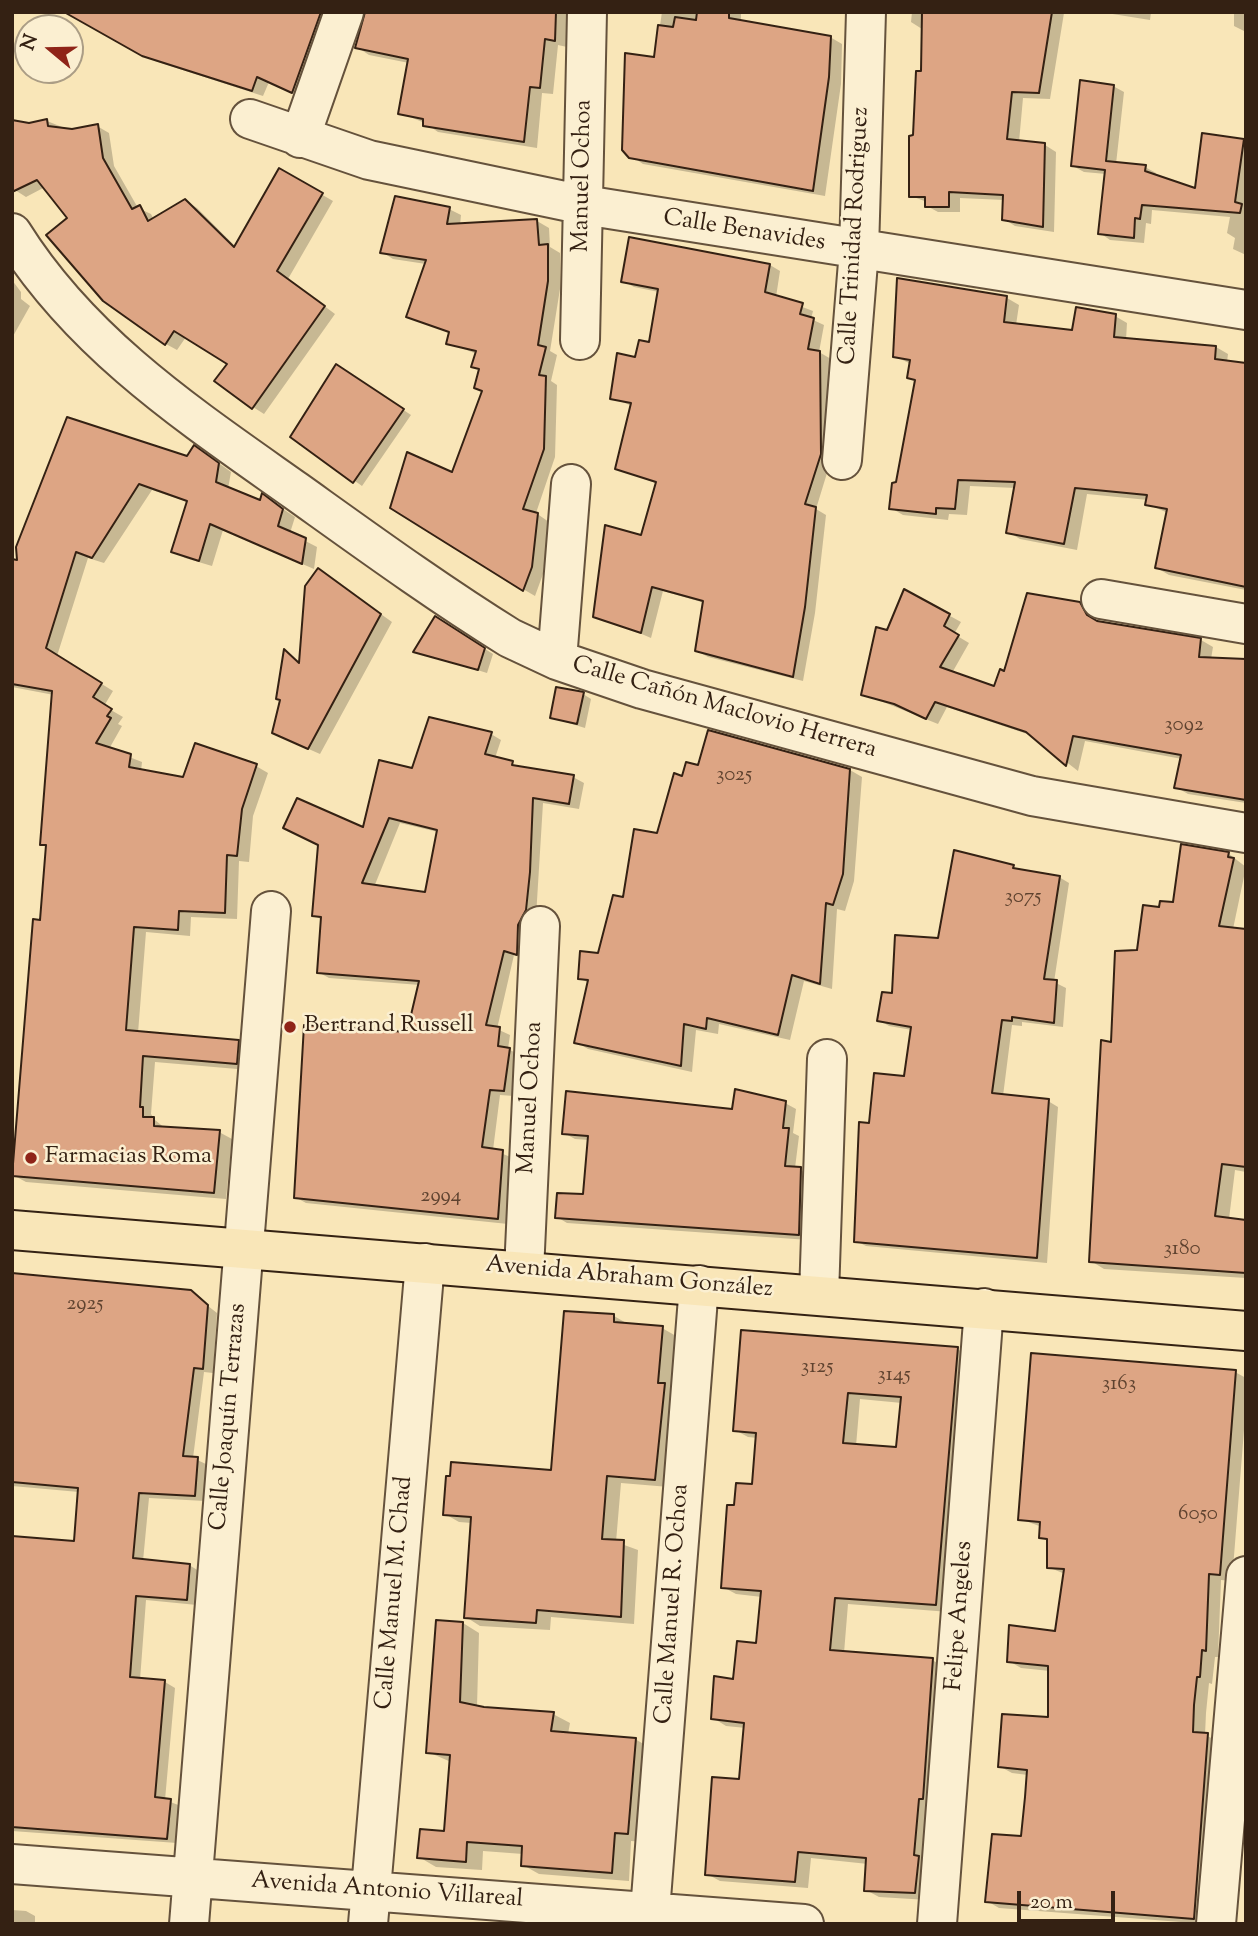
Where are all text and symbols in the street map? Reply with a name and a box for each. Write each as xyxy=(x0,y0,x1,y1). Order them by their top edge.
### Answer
north arrow xyxy=(14,14,84,84)
text: N xyxy=(15,31,46,54)
street label: Manuel Ochoa xyxy=(568,99,600,253)
street label: Calle Trinidad Rodriguez xyxy=(835,106,877,366)
street label: Calle Benavides xyxy=(661,205,827,259)
street label: Calle Cañón Maclovio Herrera xyxy=(569,652,879,766)
house number: 3092 xyxy=(1164,713,1204,739)
house number: 3025 xyxy=(716,763,752,789)
house number: 3075 xyxy=(1004,885,1042,911)
place label: Bertrand Russell xyxy=(304,1013,474,1041)
marker: Bertrand Russell xyxy=(282,1019,298,1035)
street label: Manuel Ochoa xyxy=(514,1021,550,1175)
place label: Farmacias Roma xyxy=(45,1144,212,1172)
marker: Farmacias Roma xyxy=(23,1150,39,1166)
house number: 2994 xyxy=(421,1184,461,1210)
house number: 3180 xyxy=(1163,1237,1201,1263)
street label: Avenida Abraham González xyxy=(484,1252,774,1306)
house number: 2925 xyxy=(66,1292,104,1318)
street label: Calle Joaquín Terrazas xyxy=(206,1302,254,1532)
house number: 3125 xyxy=(801,1355,833,1381)
house number: 3145 xyxy=(877,1363,911,1389)
house number: 3163 xyxy=(1102,1372,1136,1398)
street label: Calle Manuel M. Chad xyxy=(371,1475,421,1711)
street label: Calle Manuel R. Ochoa xyxy=(651,1483,697,1725)
house number: 6050 xyxy=(1178,1502,1218,1528)
street label: Felipe Angeles xyxy=(941,1540,981,1692)
street label: Avenida Antonio Villareal xyxy=(250,1868,524,1916)
scale bar xyxy=(1020,1876,1118,1920)
text: 20 m xyxy=(1030,1888,1073,1918)

